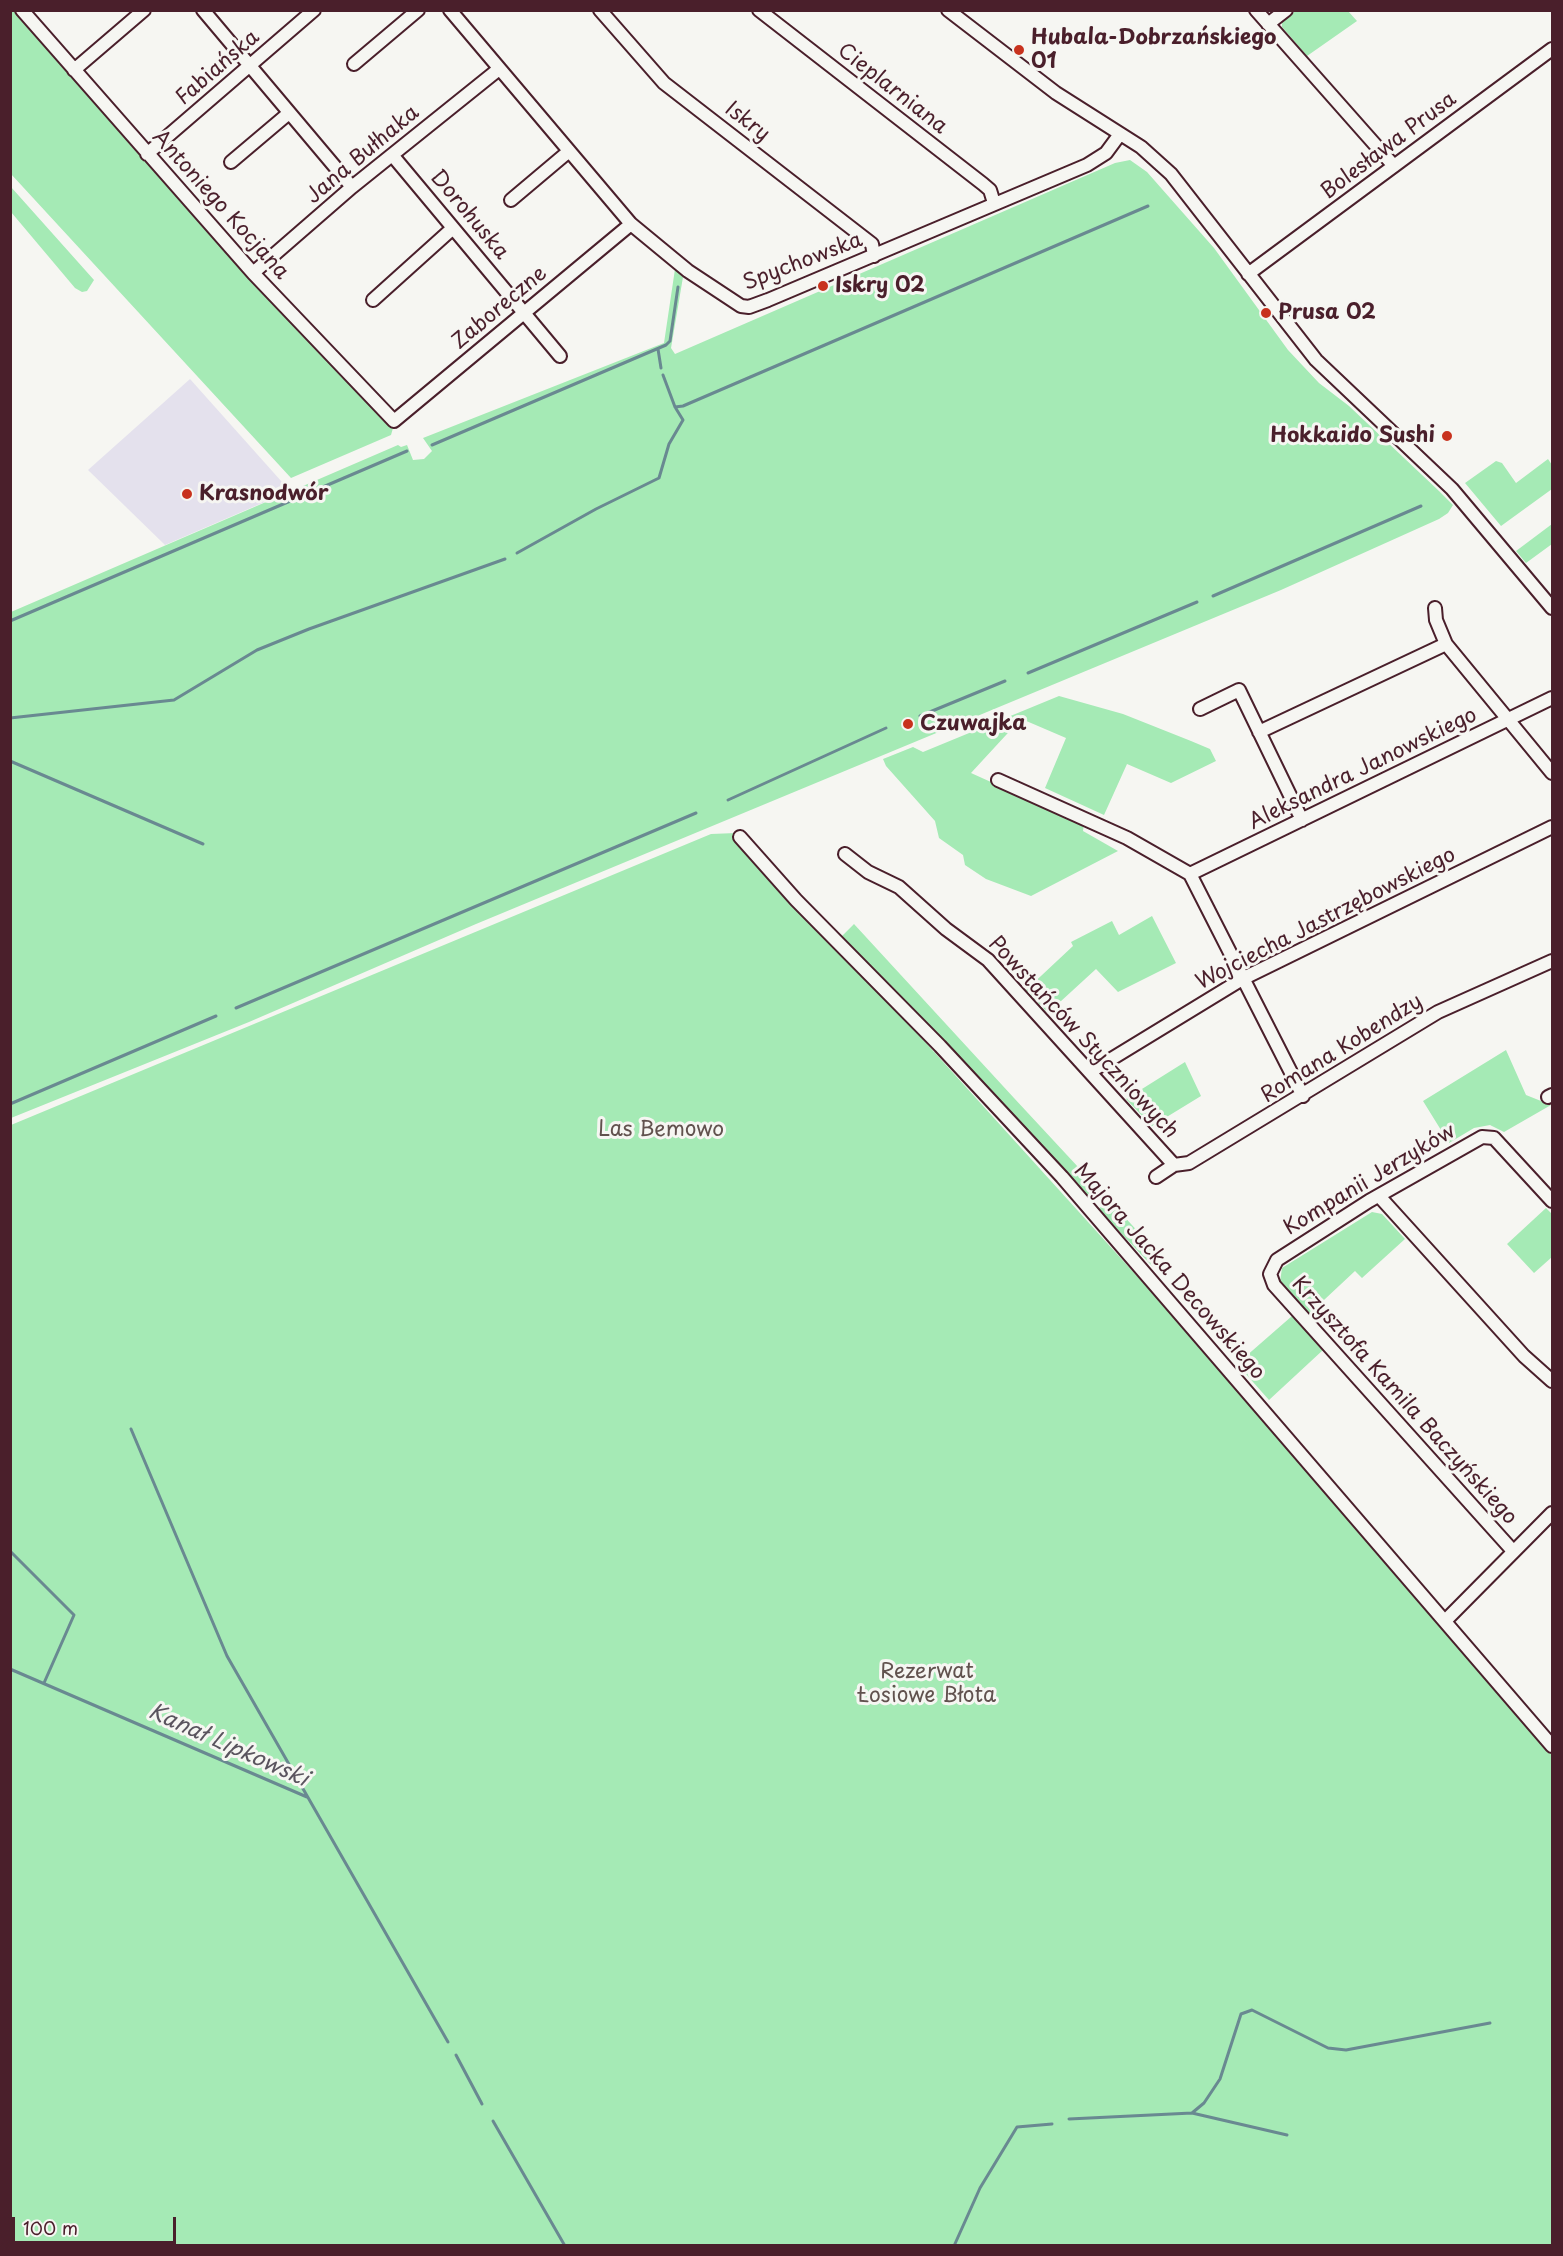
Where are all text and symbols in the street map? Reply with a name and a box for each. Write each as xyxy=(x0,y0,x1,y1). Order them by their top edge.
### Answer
street label: Fabiańska xyxy=(171,25,265,111)
place label: Hubala-Dobrzańskiego 01 xyxy=(1031,25,1276,75)
street label: Cieplarniana xyxy=(832,38,952,140)
marker: Hubala-Dobrzańskiego 01 xyxy=(1012,43,1026,57)
street label: Bolesława Prusa xyxy=(1316,87,1462,205)
street label: Iskry xyxy=(720,97,774,147)
street label: Jana Bułhaka xyxy=(301,101,425,209)
street label: Antoniego Kocjana xyxy=(146,125,294,285)
street label: Dorohuska xyxy=(424,165,514,265)
street label: Spychowska xyxy=(740,228,866,296)
street label: Zaboreczne xyxy=(448,261,552,355)
place label: Iskry 02 xyxy=(835,273,925,299)
marker: Iskry 02 xyxy=(816,279,830,293)
place label: Prusa 02 xyxy=(1278,300,1376,326)
marker: Prusa 02 xyxy=(1259,306,1273,320)
place label: Hokkaido Sushi xyxy=(1270,423,1435,449)
marker: Hokkaido Sushi xyxy=(1440,429,1454,443)
place label: Krasnodwór xyxy=(199,481,329,507)
marker: Krasnodwór xyxy=(180,487,194,501)
street label: Aleksandra Janowskiego xyxy=(1245,703,1481,835)
place label: Czuwajka xyxy=(920,711,1026,737)
marker: Czuwajka xyxy=(901,717,915,731)
street label: Wojciecha Jastrzębowskiego xyxy=(1192,842,1460,996)
street label: Powstańców Styczniowych xyxy=(983,932,1183,1144)
street label: Romana Kobendzy xyxy=(1257,989,1427,1109)
park label: Las Bemowo xyxy=(598,1117,724,1143)
street label: Kompanii Jerzyków xyxy=(1280,1119,1460,1241)
street label: Majora Jacka Decowskiego xyxy=(1068,1159,1270,1385)
street label: Krzysztofa Kamila Baczyńskiego xyxy=(1286,1272,1522,1530)
park label: Rezerwat Łosiowe Błota xyxy=(858,1659,996,1709)
water label: Kanał Lipkowski xyxy=(144,1699,312,1793)
scale bar xyxy=(15,2205,178,2243)
text: 100 m xyxy=(23,2214,78,2241)

